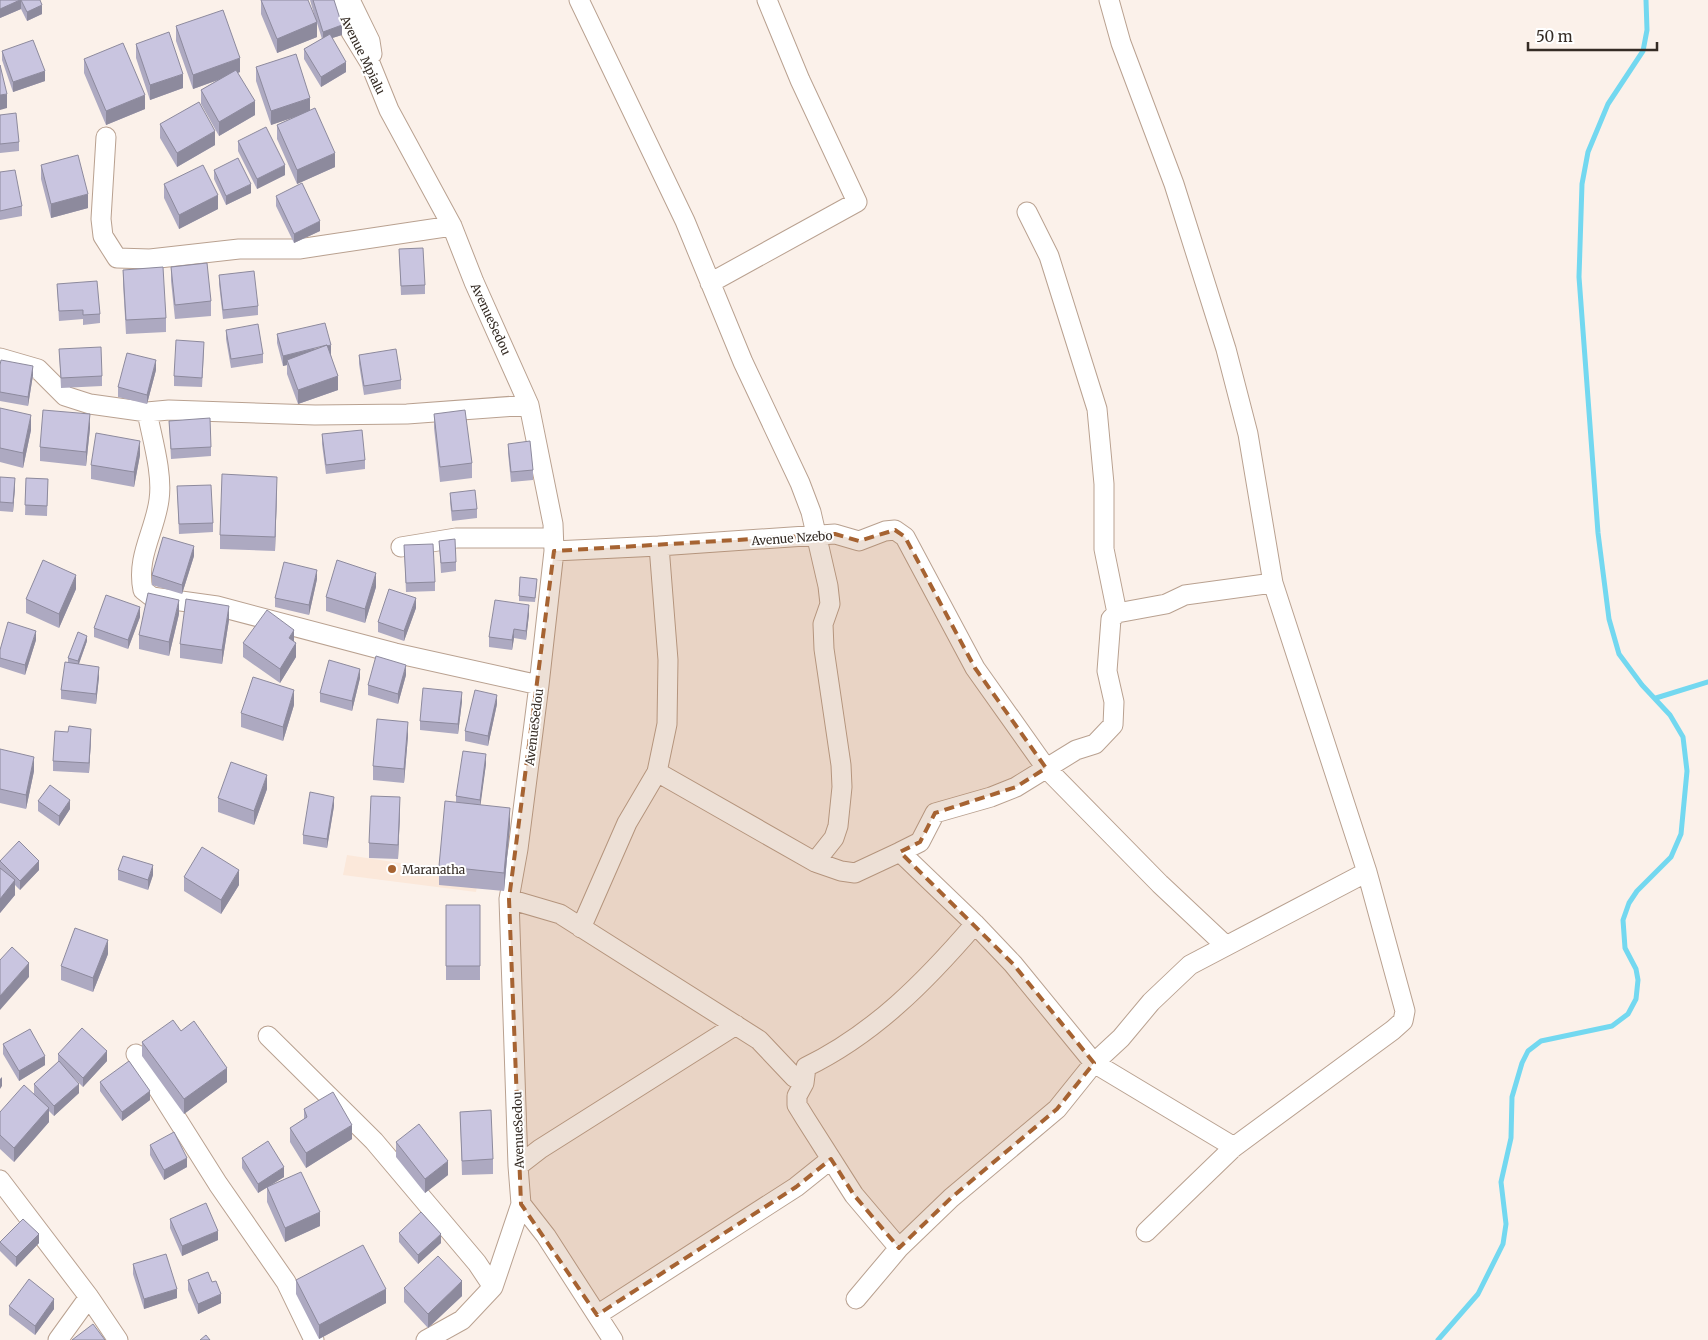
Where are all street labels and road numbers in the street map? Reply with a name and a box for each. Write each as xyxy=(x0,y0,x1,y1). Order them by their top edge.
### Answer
street label: Avenue Mpialu xyxy=(337,12,389,97)
street label: AvenueSedou xyxy=(467,280,514,358)
street label: Avenue Nzebo xyxy=(750,528,833,548)
street label: AvenueSedou xyxy=(522,687,546,767)
street label: AvenueSedou xyxy=(509,1091,527,1170)

